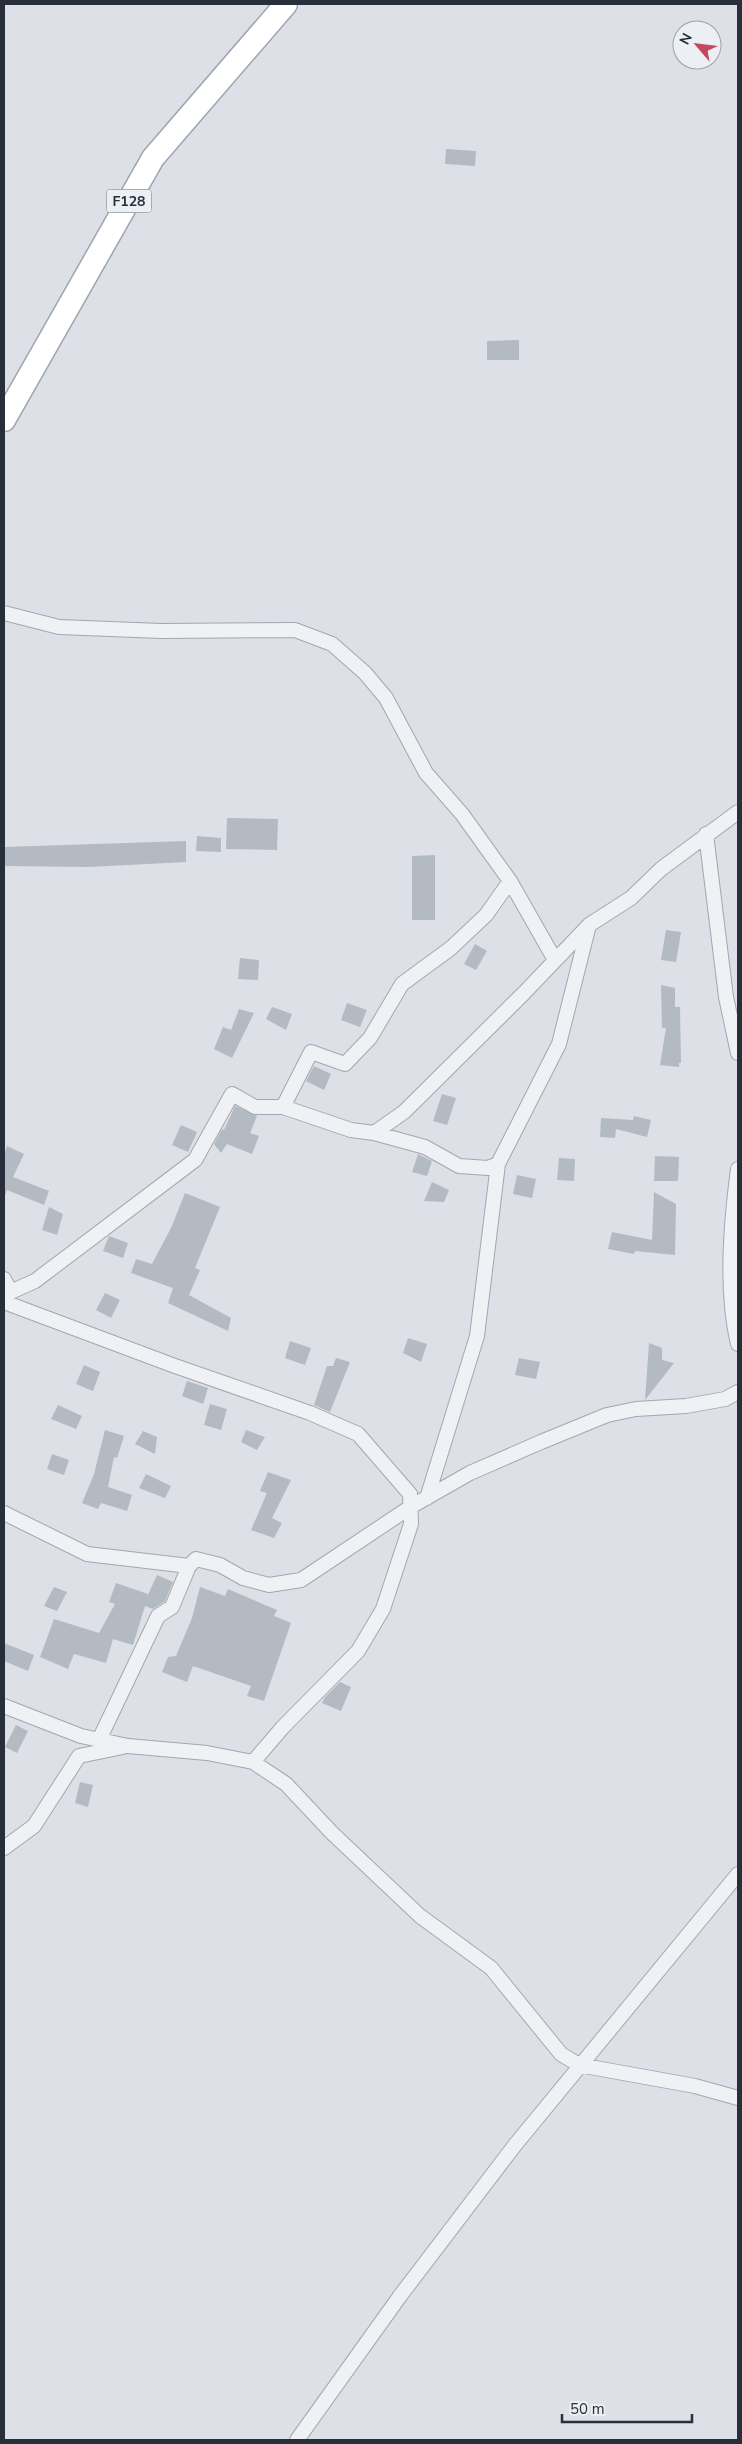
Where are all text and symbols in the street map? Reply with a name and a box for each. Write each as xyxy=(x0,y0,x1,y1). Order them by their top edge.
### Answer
north arrow xyxy=(672,20,722,70)
text: N xyxy=(675,30,697,48)
road number: F128 xyxy=(106,190,152,212)
scale bar xyxy=(562,2392,692,2424)
text: 50 m xyxy=(570,2399,605,2419)

